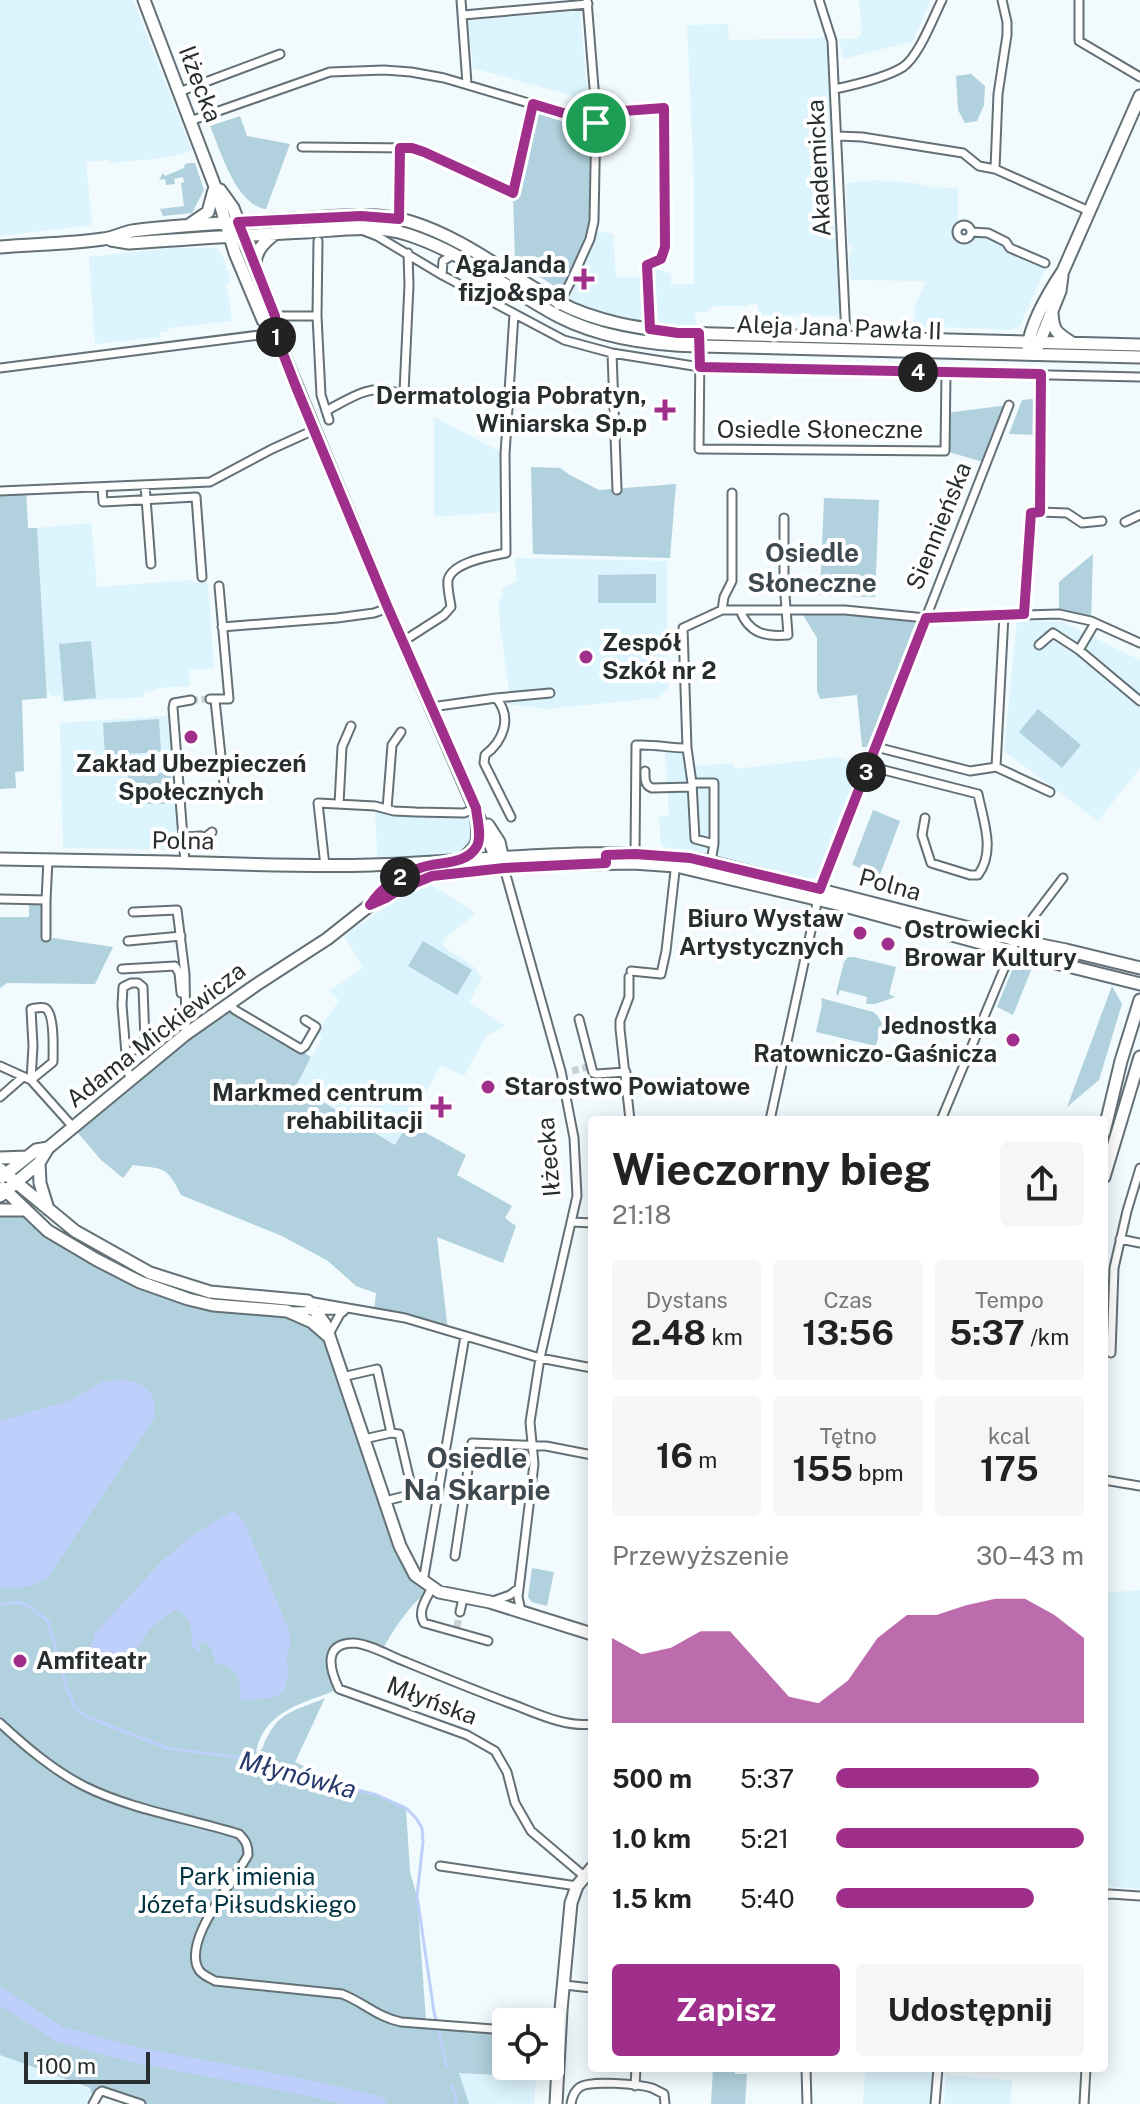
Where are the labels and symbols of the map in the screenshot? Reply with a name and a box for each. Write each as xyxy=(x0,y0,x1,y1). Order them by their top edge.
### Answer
street label: Iłżecka xyxy=(174,41,228,126)
pin xyxy=(562,89,630,157)
street label: Akademicka xyxy=(800,99,836,237)
place label: AgaJanda fizjo&spa xyxy=(455,250,566,306)
marker: AgaJanda fizjo&spa xyxy=(573,268,595,290)
street label: Aleja Jana Pawła II xyxy=(736,309,942,345)
pin: 1 xyxy=(256,317,296,357)
pin: 4 xyxy=(898,352,938,392)
place label: Dermatologia Pobratyn, Winiarska Sp.p xyxy=(376,381,647,437)
marker: Dermatologia Pobratyn, Winiarska Sp.p xyxy=(654,399,676,421)
street label: Osiedle Słoneczne xyxy=(717,415,923,443)
street label: Siennieńska xyxy=(900,458,976,594)
district label: Osiedle Słoneczne xyxy=(747,537,877,598)
place label: Zespół Szkół nr 2 xyxy=(602,628,717,684)
marker: Zespół Szkół nr 2 xyxy=(577,648,595,666)
marker: Zakład Ubezpieczeń Społecznych xyxy=(182,728,200,746)
place label: Zakład Ubezpieczeń Społecznych xyxy=(76,749,306,805)
pin: 3 xyxy=(846,752,886,792)
street label: Polna xyxy=(151,825,215,855)
pin: 2 xyxy=(380,857,420,897)
street label: Polna xyxy=(856,862,924,906)
place label: Biuro Wystaw Artystycznych xyxy=(679,904,844,960)
place label: Ostrowiecki Browar Kultury xyxy=(904,915,1077,971)
marker: Biuro Wystaw Artystycznych xyxy=(851,924,869,942)
marker: Ostrowiecki Browar Kultury xyxy=(879,935,897,953)
street label: Adama Mickiewicza xyxy=(60,956,250,1113)
place label: Jednostka Ratowniczo-Gaśnicza xyxy=(753,1011,997,1067)
marker: Jednostka Ratowniczo-Gaśnicza xyxy=(1004,1031,1022,1049)
place label: Starostwo Powiatowe xyxy=(504,1072,750,1100)
place label: Markmed centrum rehabilitacji xyxy=(212,1078,423,1134)
marker: Starostwo Powiatowe xyxy=(479,1078,497,1096)
marker: Markmed centrum rehabilitacji xyxy=(430,1096,452,1118)
street label: Iłżecka xyxy=(531,1116,565,1198)
district label: Osiedle Na Skarpie xyxy=(403,1441,551,1506)
place label: Amfiteatr xyxy=(36,1646,147,1674)
marker: Amfiteatr xyxy=(11,1652,29,1670)
street label: Młyńska xyxy=(383,1670,481,1730)
water label: Młynówka xyxy=(236,1744,360,1805)
park label: Park imienia Józefa Piłsudskiego xyxy=(138,1862,356,1918)
scale bar xyxy=(24,2048,150,2084)

